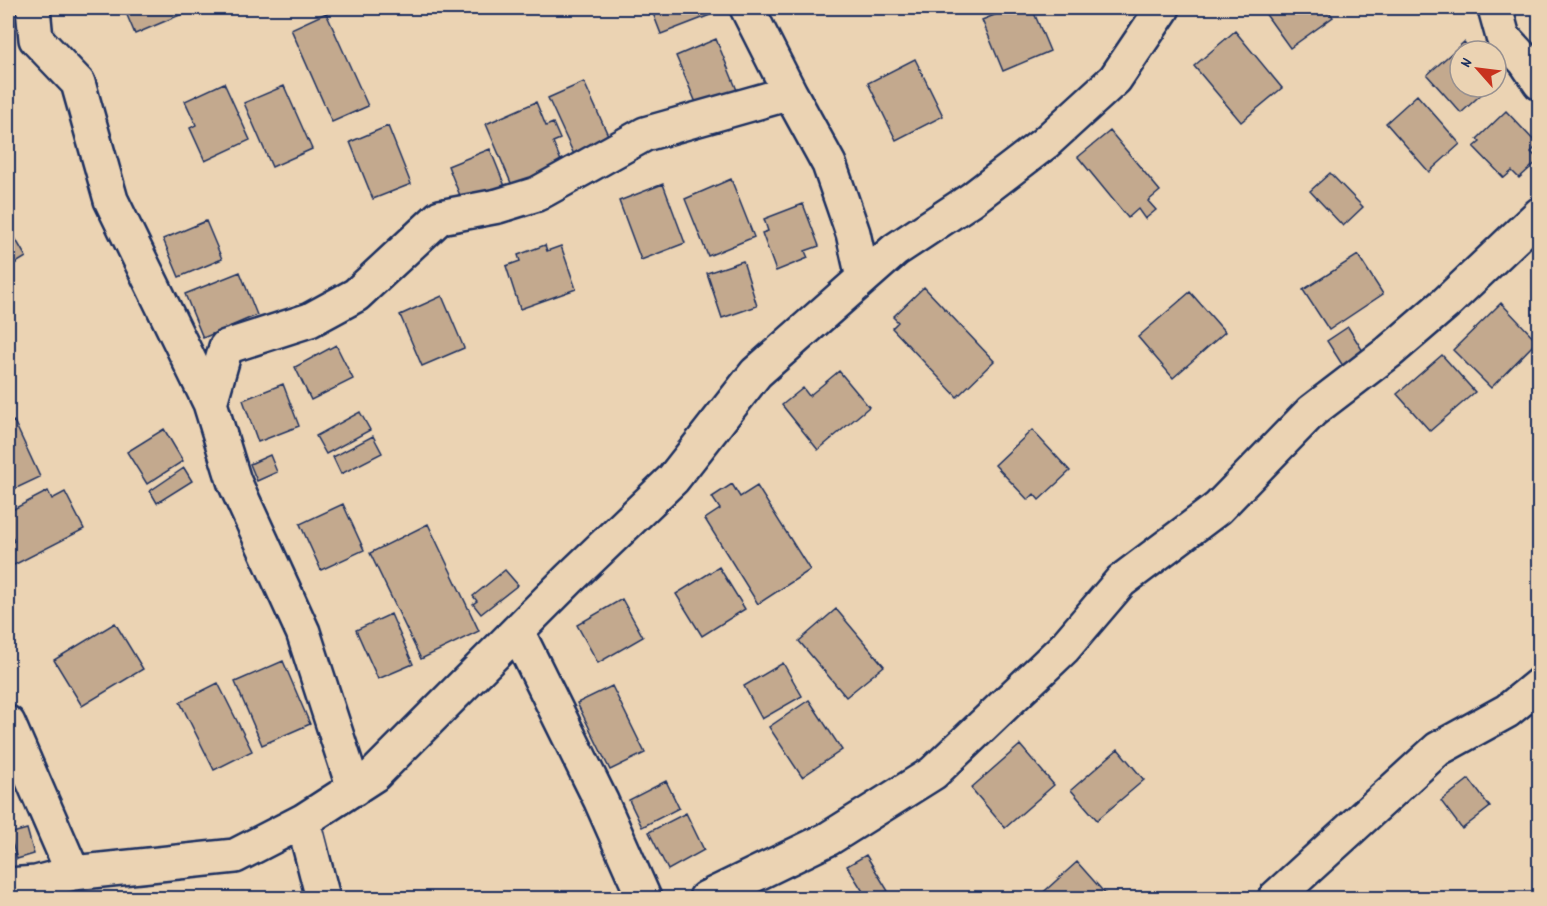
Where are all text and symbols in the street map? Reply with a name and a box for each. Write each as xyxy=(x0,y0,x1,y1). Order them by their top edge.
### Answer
north arrow xyxy=(1448,39,1508,99)
text: N xyxy=(1455,54,1479,72)

